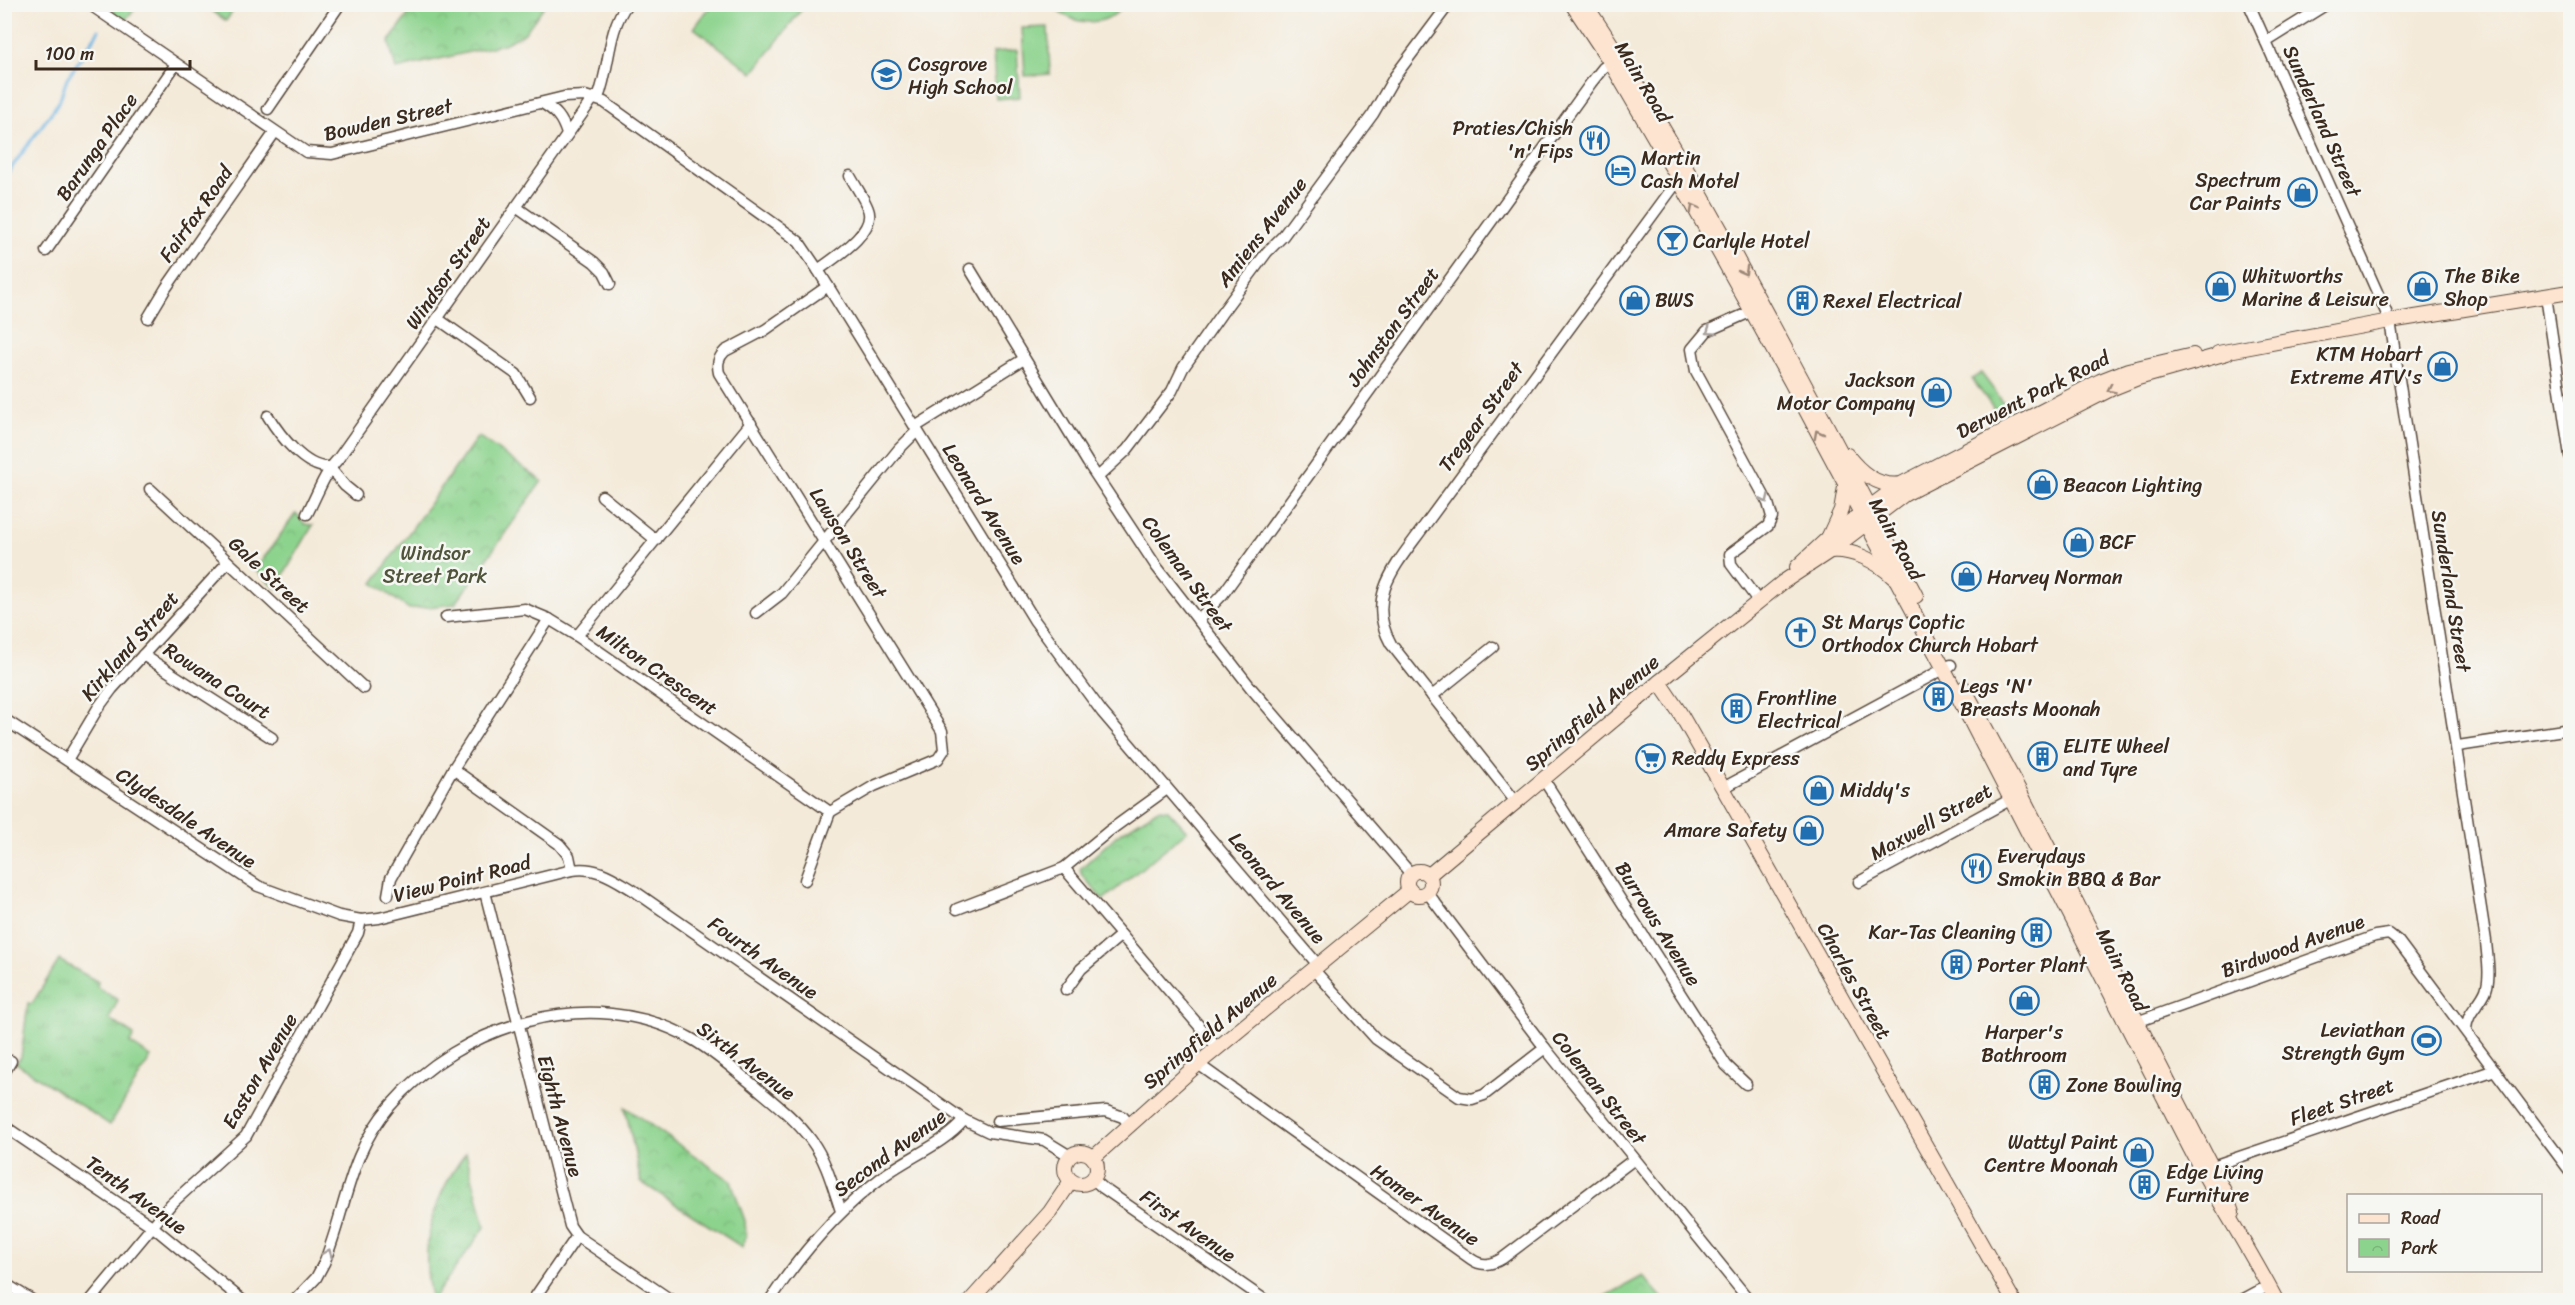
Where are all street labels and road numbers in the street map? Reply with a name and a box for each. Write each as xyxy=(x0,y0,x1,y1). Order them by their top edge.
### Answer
street label: Main Road xyxy=(1605,34,1682,131)
street label: Sunderland Street xyxy=(2273,39,2372,204)
street label: Barunga Place xyxy=(47,85,147,209)
street label: Bowden Street xyxy=(320,88,457,152)
street label: Fairfax Road xyxy=(150,157,243,270)
street label: Amiens Avenue xyxy=(1207,169,1317,296)
street label: Windsor Street xyxy=(396,209,500,337)
street label: Johnston Street xyxy=(1337,259,1449,395)
street label: Derwent Park Road xyxy=(1950,341,2117,449)
street label: Tregear Street xyxy=(1429,353,1534,480)
street label: Leonard Avenue xyxy=(933,436,1036,572)
street label: Lawson Street xyxy=(800,480,897,606)
street label: Main Road xyxy=(1859,491,1934,588)
street label: Coleman Street xyxy=(1132,508,1242,641)
street label: Sunderland Street xyxy=(2421,508,2481,675)
street label: Gale Street xyxy=(220,527,318,623)
street label: Kirkland Street xyxy=(72,583,188,709)
street label: Milton Crescent xyxy=(589,615,725,725)
street label: Rowana Court xyxy=(156,633,278,729)
street label: Springfield Avenue xyxy=(1516,646,1668,780)
street label: Clydesdale Avenue xyxy=(108,758,264,878)
street label: Maxwell Street xyxy=(1863,774,1999,870)
street label: Leonard Avenue xyxy=(1219,824,1335,952)
street label: View Point Road xyxy=(390,845,536,913)
street label: Burrows Avenue xyxy=(1606,854,1710,994)
street label: Birdwood Avenue xyxy=(2216,904,2370,988)
street label: Fourth Avenue xyxy=(700,907,826,1009)
street label: Charles Street xyxy=(1807,916,1901,1046)
street label: Main Road xyxy=(2086,922,2159,1020)
street label: Springfield Avenue xyxy=(1134,964,1286,1098)
street label: Easton Avenue xyxy=(213,1006,307,1136)
street label: Sixth Avenue xyxy=(689,1012,803,1110)
street label: Coleman Street xyxy=(1543,1023,1656,1154)
street label: Eighth Avenue xyxy=(527,1051,593,1181)
street label: Fleet Street xyxy=(2285,1068,2399,1136)
street label: Second Avenue xyxy=(826,1100,954,1206)
street label: Tenth Avenue xyxy=(78,1146,195,1244)
street label: Homer Avenue xyxy=(1363,1154,1487,1256)
street label: First Avenue xyxy=(1133,1180,1244,1272)

